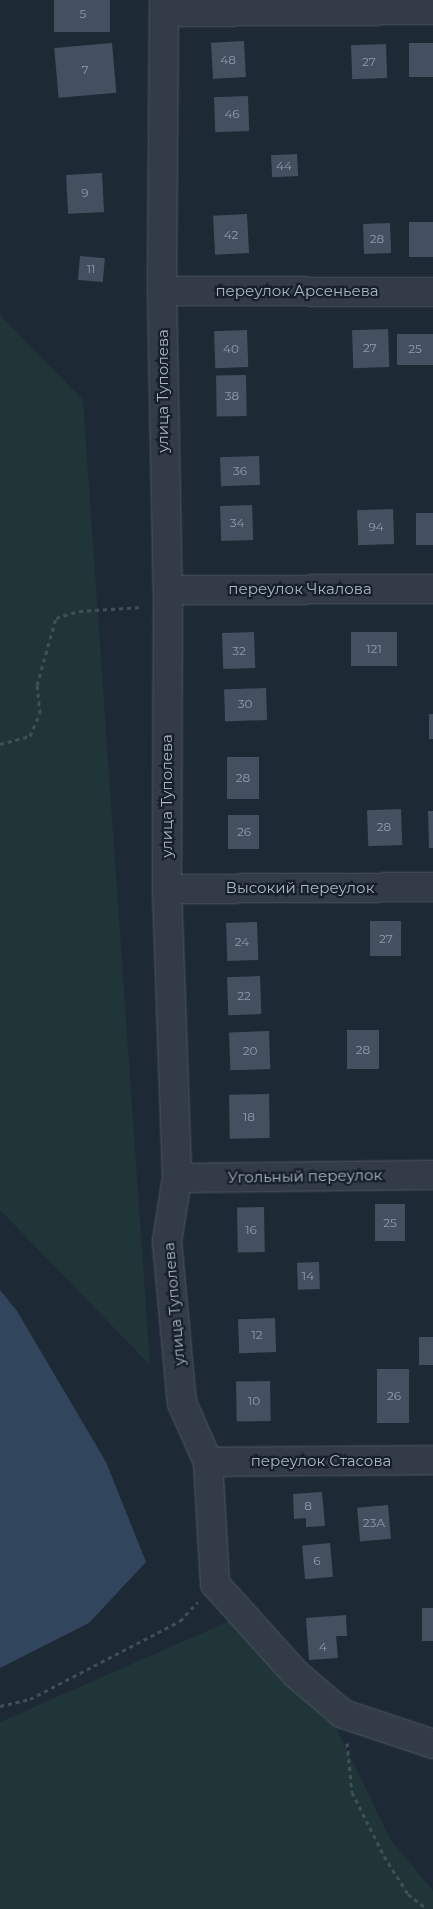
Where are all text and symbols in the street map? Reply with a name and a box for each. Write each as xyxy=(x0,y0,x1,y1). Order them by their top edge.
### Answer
house number: 5 xyxy=(80,7,86,21)
house number: 48 xyxy=(220,53,236,67)
house number: 27 xyxy=(362,55,376,69)
house number: 7 xyxy=(81,63,89,77)
house number: 46 xyxy=(224,107,240,121)
house number: 44 xyxy=(276,159,292,173)
house number: 9 xyxy=(81,186,89,200)
house number: 42 xyxy=(224,228,238,242)
house number: 28 xyxy=(370,232,384,246)
house number: 11 xyxy=(87,262,95,276)
street label: переулок Арсеньева xyxy=(215,282,379,300)
street label: улица Туполева xyxy=(154,329,172,453)
house number: 27 xyxy=(363,341,377,355)
house number: 40 xyxy=(223,342,239,356)
house number: 25 xyxy=(408,342,422,356)
house number: 38 xyxy=(225,389,239,403)
house number: 36 xyxy=(233,464,247,478)
house number: 34 xyxy=(230,516,244,530)
house number: 94 xyxy=(368,520,384,534)
street label: переулок Чкалова xyxy=(228,580,372,598)
house number: 121 xyxy=(366,642,382,656)
house number: 32 xyxy=(232,644,246,658)
house number: 30 xyxy=(238,697,252,711)
street label: улица Туполева xyxy=(158,734,176,858)
house number: 28 xyxy=(236,771,250,785)
house number: 28 xyxy=(377,820,391,834)
house number: 26 xyxy=(237,825,251,839)
street label: Высокий переулок xyxy=(226,879,374,897)
house number: 27 xyxy=(379,932,393,946)
house number: 24 xyxy=(235,935,249,949)
house number: 22 xyxy=(237,989,251,1003)
house number: 28 xyxy=(356,1043,370,1057)
house number: 20 xyxy=(243,1044,257,1058)
house number: 18 xyxy=(243,1110,255,1124)
street label: Угольный переулок xyxy=(228,1166,382,1186)
house number: 25 xyxy=(383,1216,397,1230)
house number: 16 xyxy=(245,1223,257,1237)
street label: улица Туполева xyxy=(160,1242,188,1366)
house number: 14 xyxy=(302,1269,314,1283)
house number: 12 xyxy=(251,1328,263,1342)
house number: 26 xyxy=(387,1389,401,1403)
house number: 10 xyxy=(248,1394,260,1408)
street label: переулок Стасова xyxy=(251,1452,391,1470)
house number: 8 xyxy=(304,1499,312,1513)
house number: 23А xyxy=(363,1516,385,1530)
house number: 6 xyxy=(313,1554,321,1568)
house number: 4 xyxy=(319,1640,327,1654)

